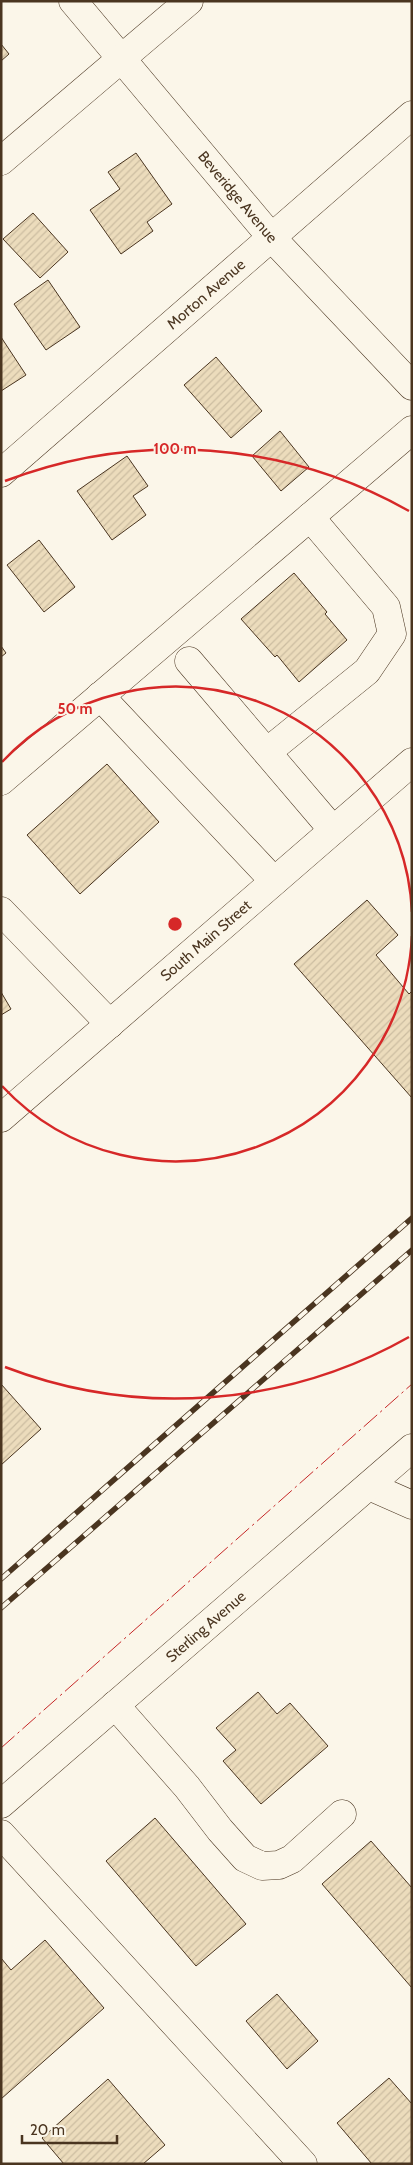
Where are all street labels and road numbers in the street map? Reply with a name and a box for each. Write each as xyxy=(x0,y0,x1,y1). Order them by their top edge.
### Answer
street label: Beveridge Avenue xyxy=(194,148,281,247)
street label: Morton Avenue xyxy=(163,255,249,333)
street label: South Main Street xyxy=(157,896,255,985)
street label: Sterling Avenue xyxy=(162,1587,250,1666)

